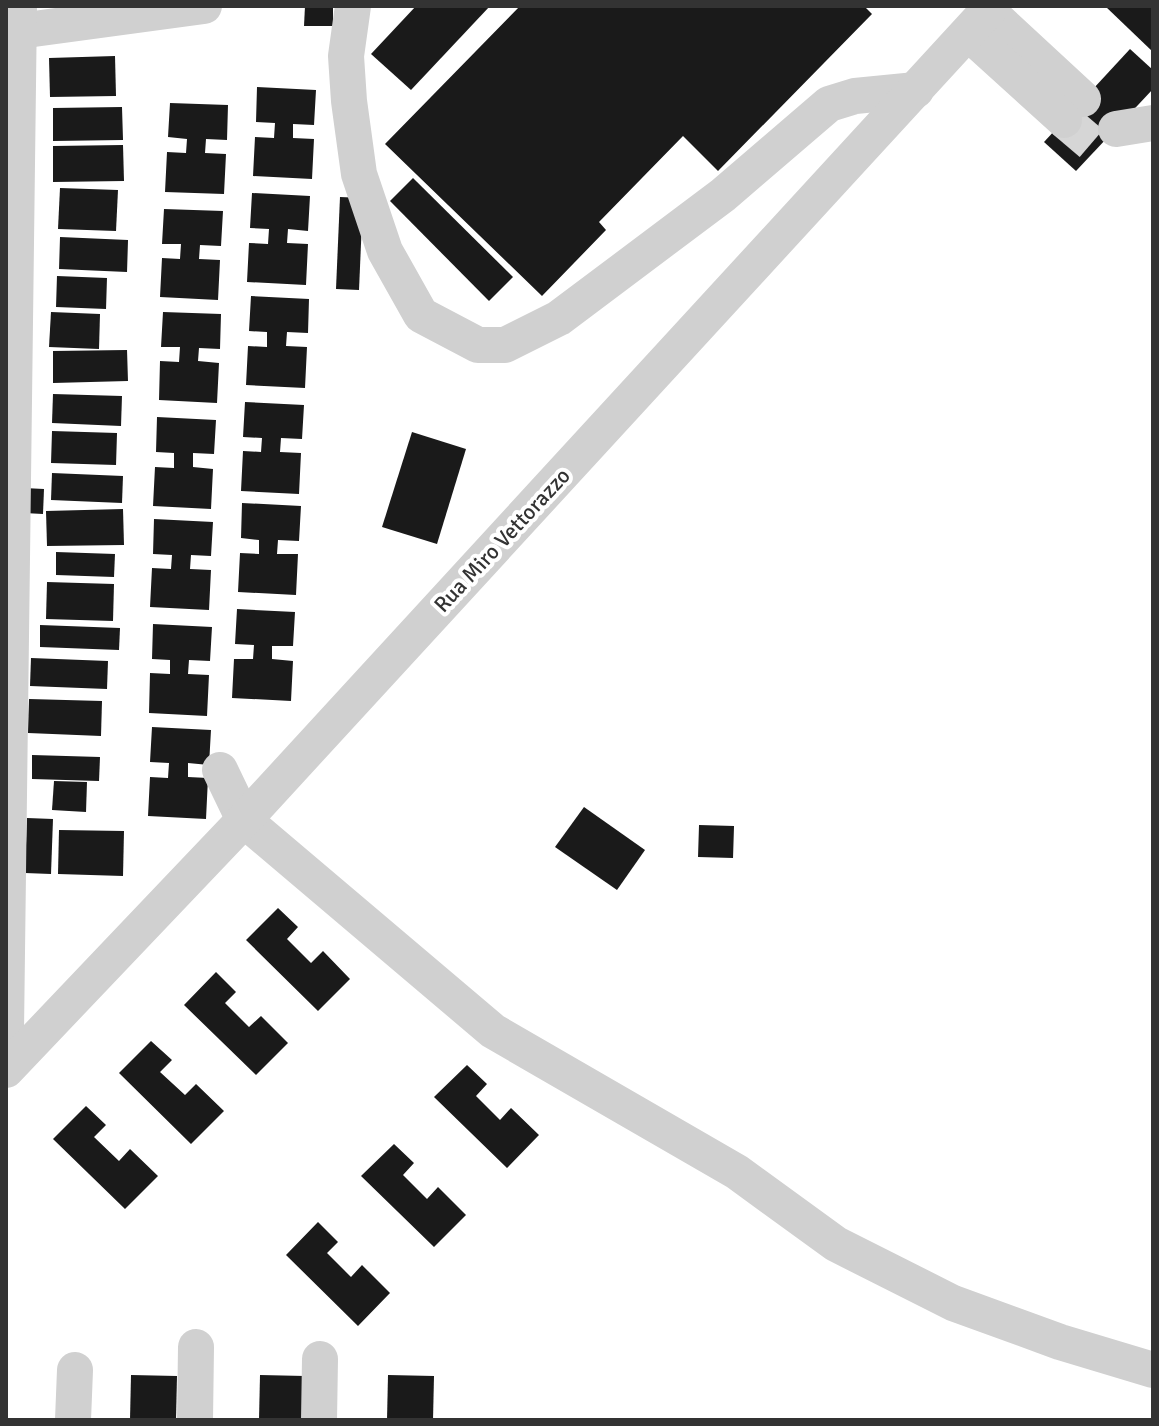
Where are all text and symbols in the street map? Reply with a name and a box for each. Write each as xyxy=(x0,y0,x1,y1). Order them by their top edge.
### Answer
street label: Rua Miro Vettorazzo xyxy=(428,462,576,618)

